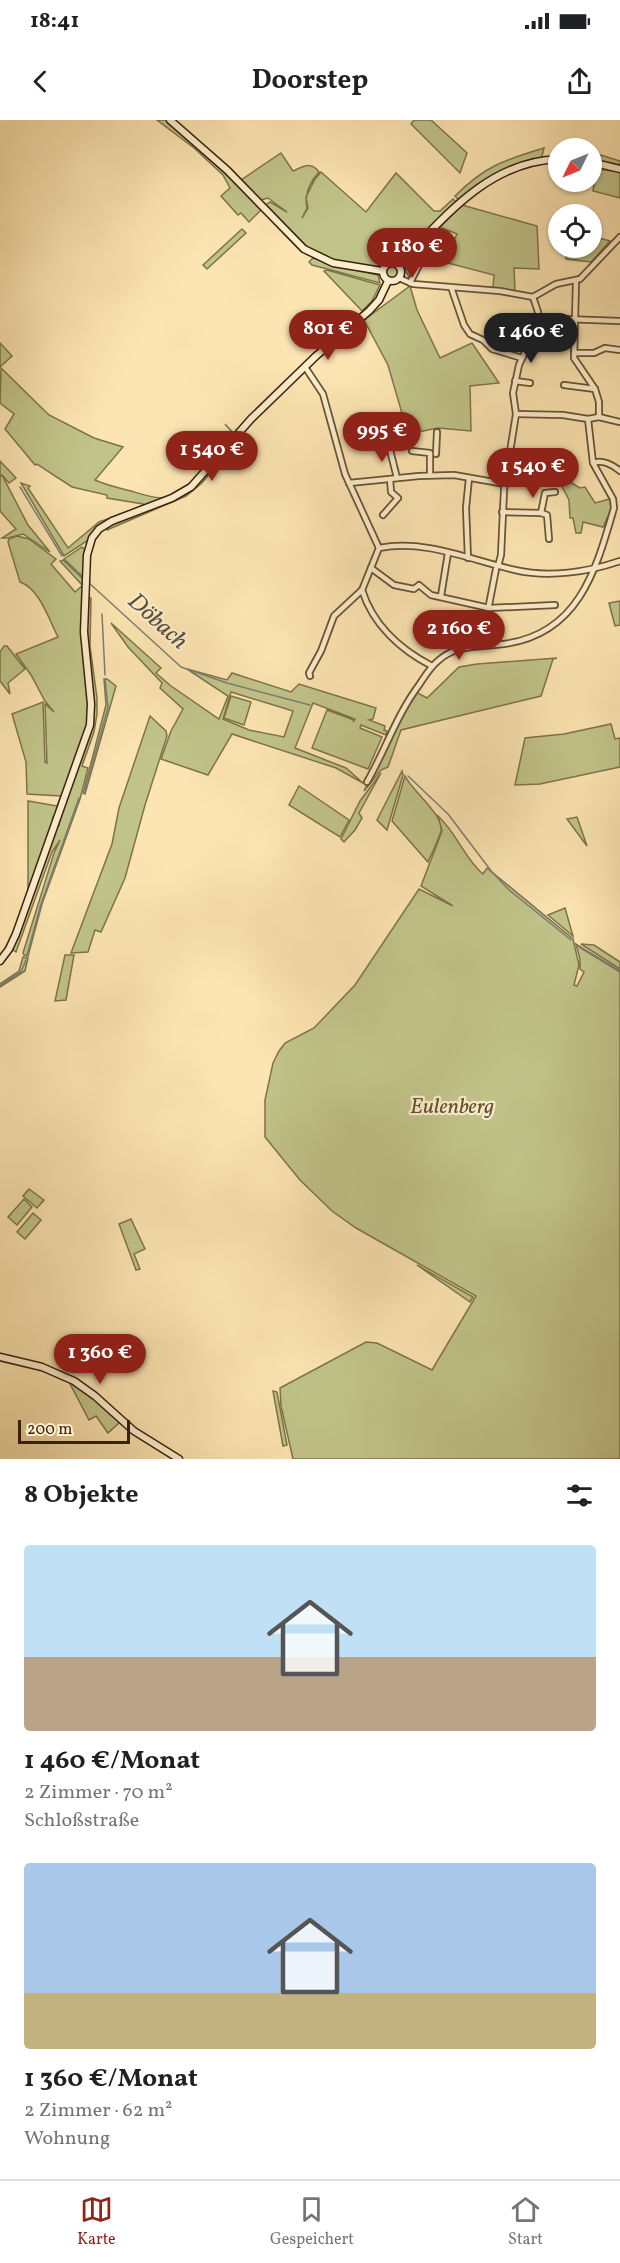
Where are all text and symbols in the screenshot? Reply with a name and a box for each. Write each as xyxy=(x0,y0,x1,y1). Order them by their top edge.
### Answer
text: 18:41 xyxy=(30,6,79,37)
text: Doorstep xyxy=(252,62,368,100)
icon: back xyxy=(24,65,57,98)
icon: share xyxy=(563,65,596,98)
north arrow xyxy=(548,138,602,192)
map controls xyxy=(548,138,602,258)
button: locate xyxy=(548,204,602,258)
pin: 1 180 € xyxy=(357,228,467,279)
text: 1 180 € xyxy=(381,233,443,261)
pin: 801 € xyxy=(286,310,370,361)
pin: 1 460 € xyxy=(476,313,586,364)
text: 801 € xyxy=(303,315,353,343)
text: 1 460 € xyxy=(498,318,564,346)
pin: 995 € xyxy=(340,412,424,463)
text: 995 € xyxy=(357,417,407,445)
pin: 1 540 € xyxy=(157,431,267,482)
text: 1 540 € xyxy=(180,436,244,464)
pin: 1 540 € xyxy=(478,448,588,499)
text: 1 540 € xyxy=(501,453,565,481)
water label: Döbach xyxy=(119,586,195,658)
pin: 2 160 € xyxy=(404,610,514,661)
text: 2 160 € xyxy=(427,615,491,643)
park label: Eulenberg xyxy=(410,1092,494,1123)
pin: 1 360 € xyxy=(45,1334,155,1385)
text: 1 360 € xyxy=(68,1339,132,1367)
scale bar xyxy=(18,1417,130,1444)
text: 200 m xyxy=(27,1419,72,1441)
text: 8 Objekte xyxy=(24,1477,138,1513)
icon: filters xyxy=(563,1479,596,1512)
icon: home xyxy=(256,1584,364,1692)
text: 1 460 €/Monat xyxy=(24,1743,200,1779)
text: 2 Zimmer · 70 m² xyxy=(24,1779,173,1807)
text: Schloßstraße xyxy=(24,1807,139,1835)
icon: home xyxy=(256,1902,364,2010)
text: 1 360 €/Monat xyxy=(24,2061,198,2097)
text: 2 Zimmer · 62 m² xyxy=(24,2097,173,2125)
text: Wohnung xyxy=(24,2125,110,2153)
tab: Karte xyxy=(77,2193,116,2251)
tab: Gespeichert xyxy=(270,2193,354,2251)
tab: Start xyxy=(508,2193,543,2251)

